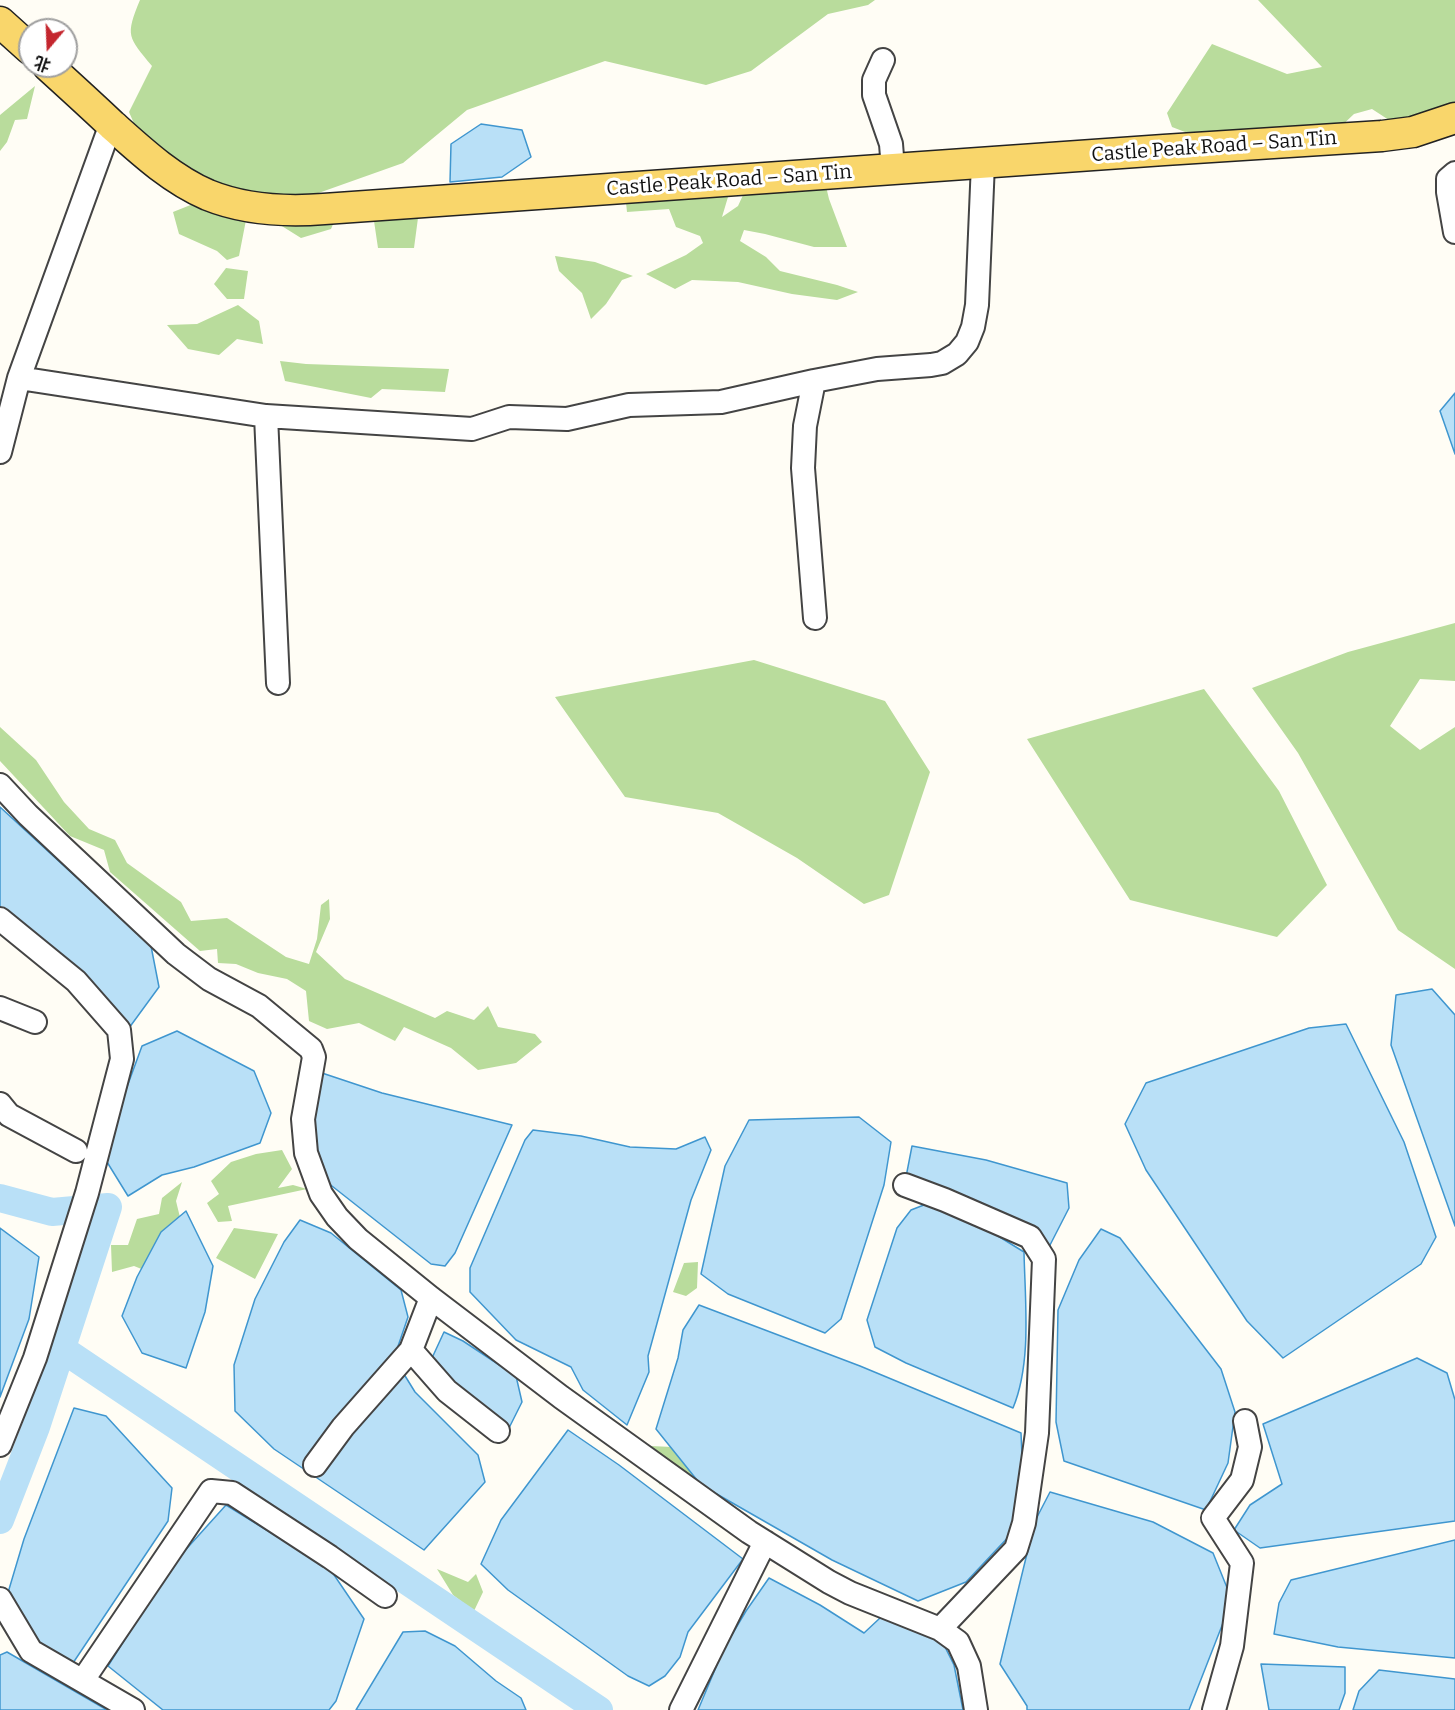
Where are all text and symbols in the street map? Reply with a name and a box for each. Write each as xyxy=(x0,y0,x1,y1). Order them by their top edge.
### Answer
north arrow xyxy=(18,18,78,78)
text: 北 xyxy=(32,52,53,75)
street label: Castle Peak Road – San Tin xyxy=(1091,126,1337,168)
street label: Castle Peak Road – San Tin xyxy=(606,160,852,202)

